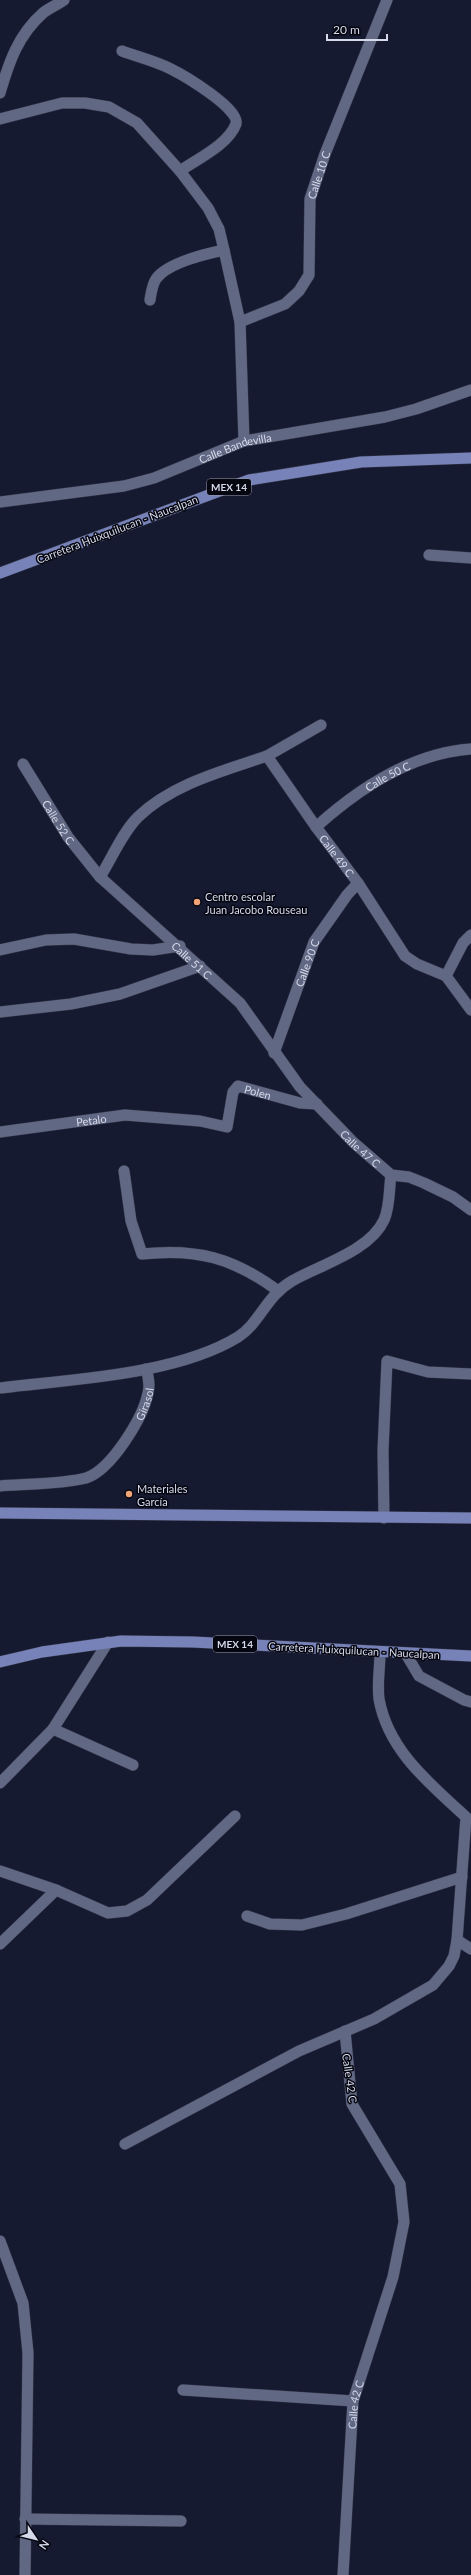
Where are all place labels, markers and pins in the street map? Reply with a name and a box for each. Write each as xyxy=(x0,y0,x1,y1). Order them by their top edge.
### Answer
place label: Centro escolar Juan Jacobo Rouseau xyxy=(205,890,307,916)
marker: Centro escolar Juan Jacobo Rouseau xyxy=(192,897,202,907)
place label: Materiales García xyxy=(137,1482,188,1508)
marker: Materiales García xyxy=(124,1489,134,1499)

